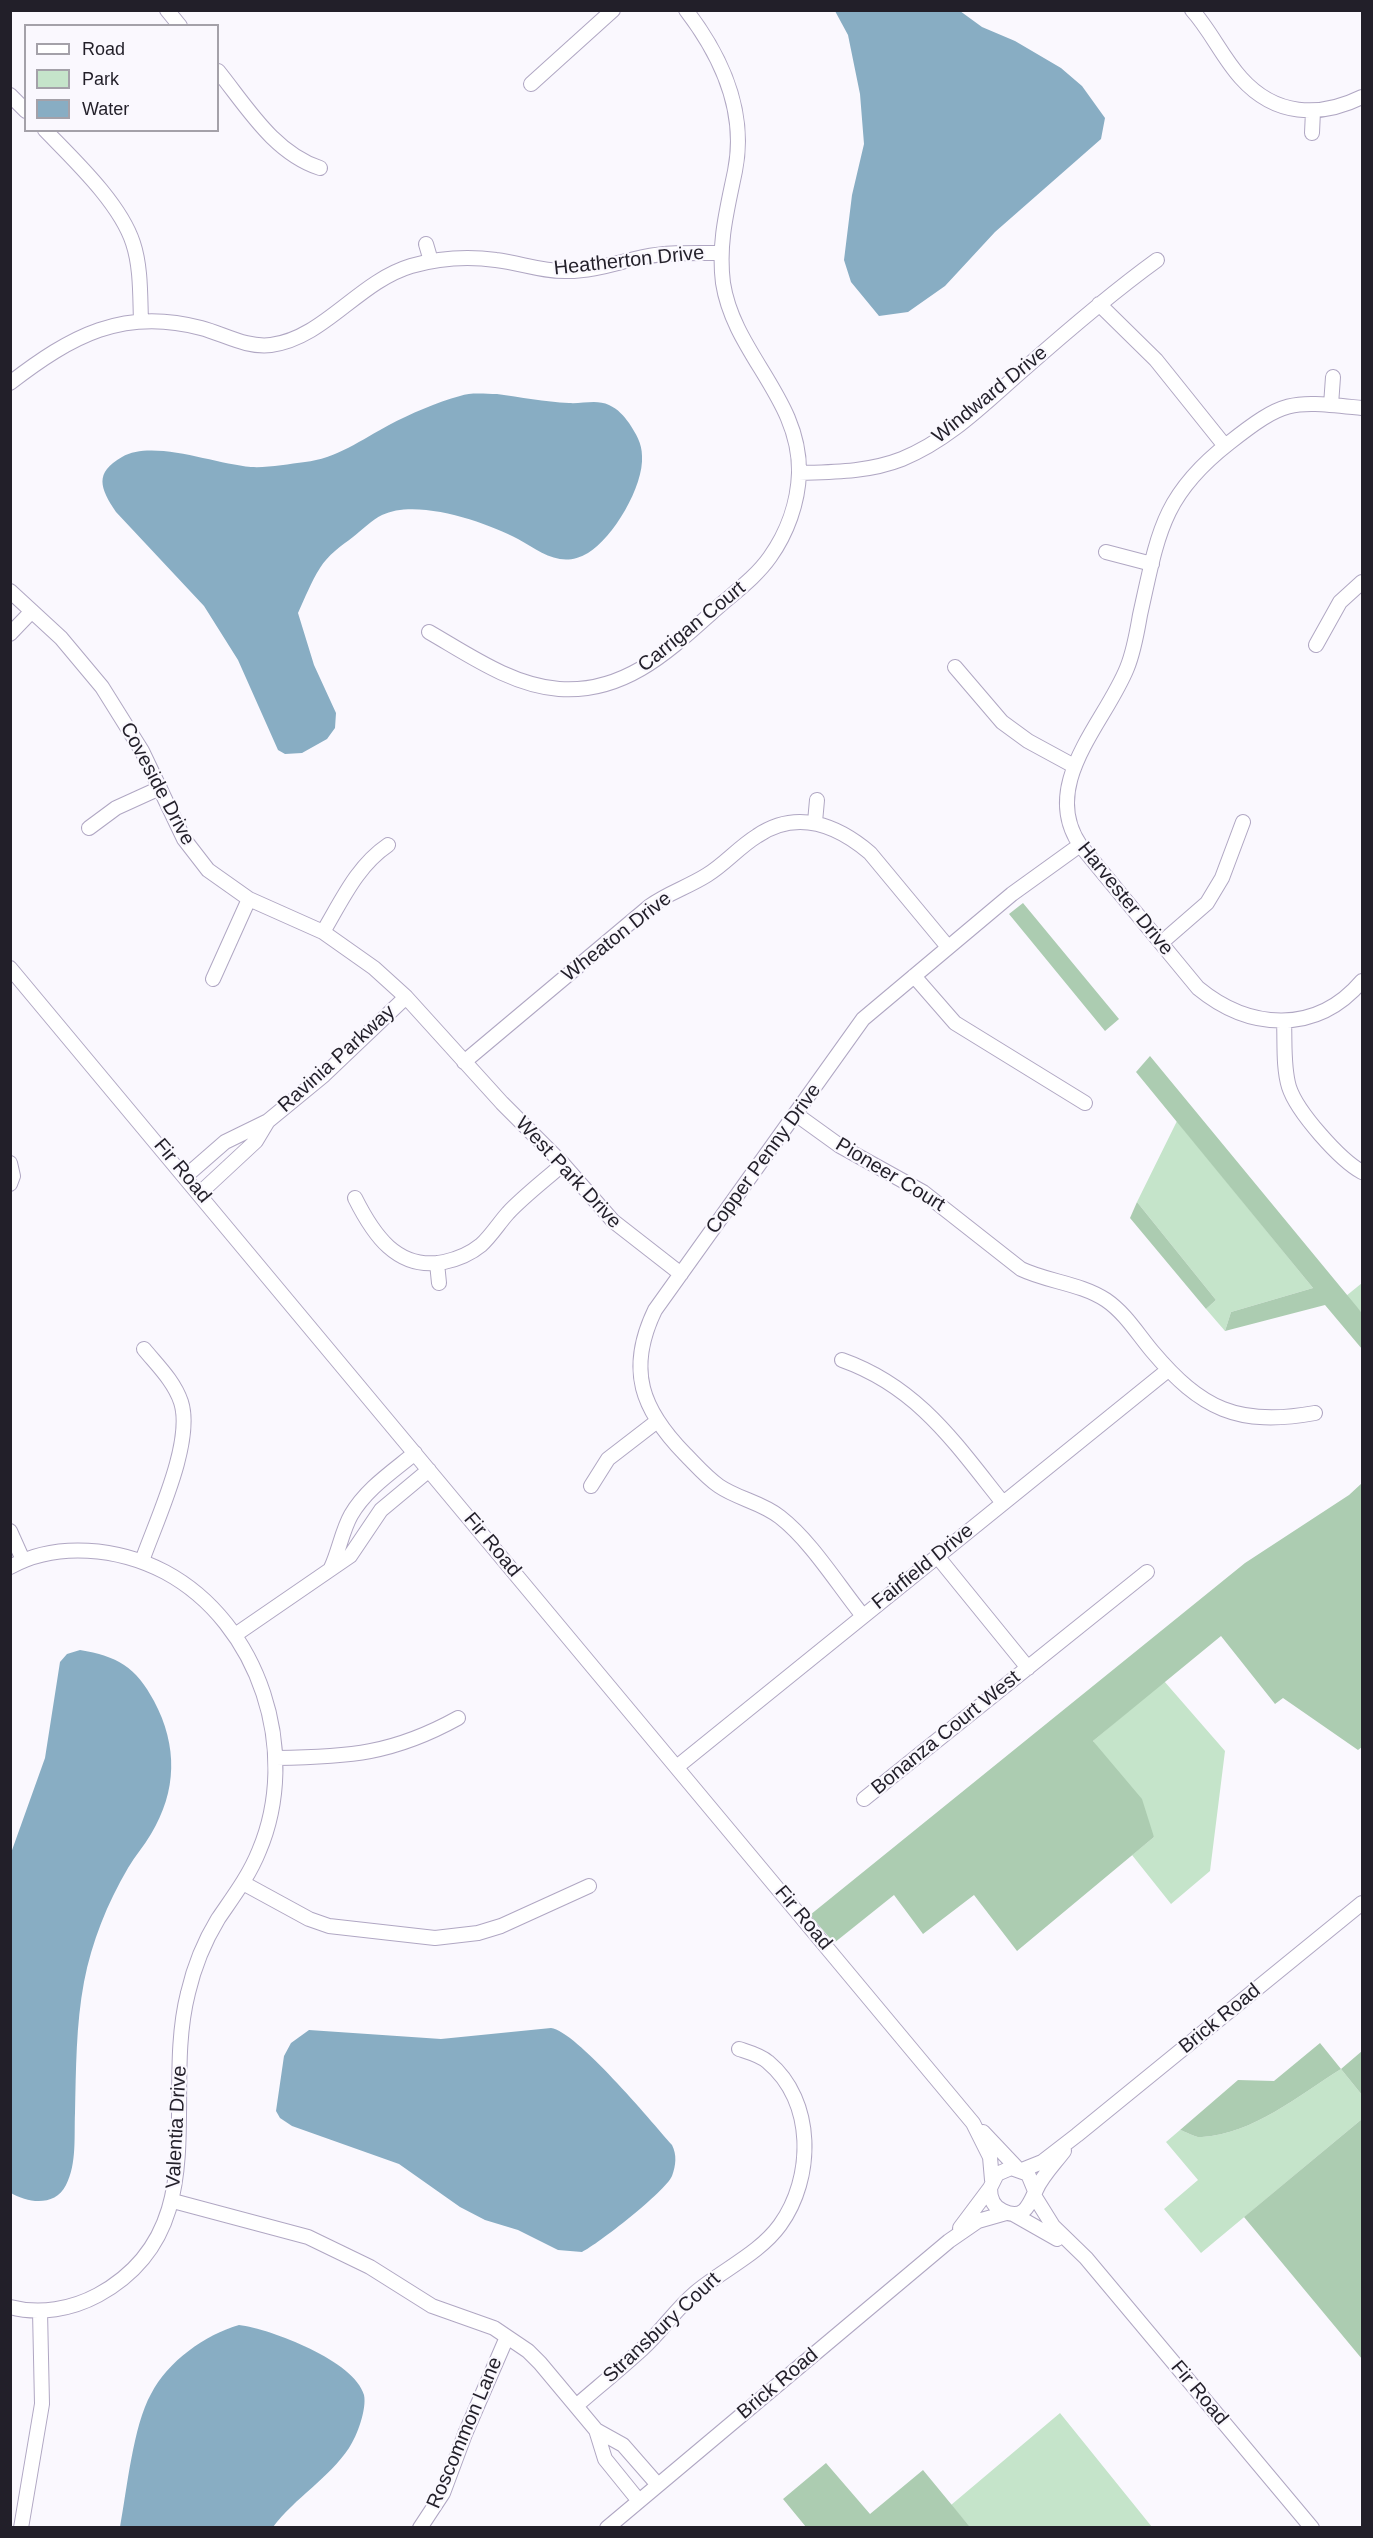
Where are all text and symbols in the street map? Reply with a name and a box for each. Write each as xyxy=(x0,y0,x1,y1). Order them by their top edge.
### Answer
legend xyxy=(24,24,219,132)
text: Road xyxy=(82,39,125,59)
text: Park xyxy=(82,69,119,89)
text: Water xyxy=(82,99,129,119)
street label: Heatherton Drive xyxy=(553,241,705,281)
street label: Windward Drive xyxy=(928,341,1052,449)
street label: Carrigan Court xyxy=(633,576,751,678)
street label: Coveside Drive xyxy=(115,719,199,849)
street label: Harvester Drive xyxy=(1072,837,1178,961)
street label: Wheaton Drive xyxy=(557,887,677,987)
street label: Ravinia Parkway xyxy=(274,1000,400,1118)
street label: Copper Penny Drive xyxy=(701,1079,827,1239)
street label: West Park Drive xyxy=(510,1112,626,1234)
street label: Pioneer Court xyxy=(831,1133,949,1217)
street label: Fir Road xyxy=(148,1134,216,1208)
street label: Fir Road xyxy=(458,1508,526,1582)
street label: Fairfield Drive xyxy=(868,1519,978,1615)
street label: Bonanza Court West xyxy=(867,1666,1025,1800)
street label: Fir Road xyxy=(769,1881,837,1955)
street label: Brick Road xyxy=(1174,1979,1266,2059)
street label: Valentia Drive xyxy=(162,2065,192,2189)
street label: Stransbury Court xyxy=(599,2268,725,2388)
street label: Brick Road xyxy=(733,2343,823,2425)
street label: Roscommon Lane xyxy=(422,2354,508,2512)
street label: Fir Road xyxy=(1165,2356,1233,2430)

